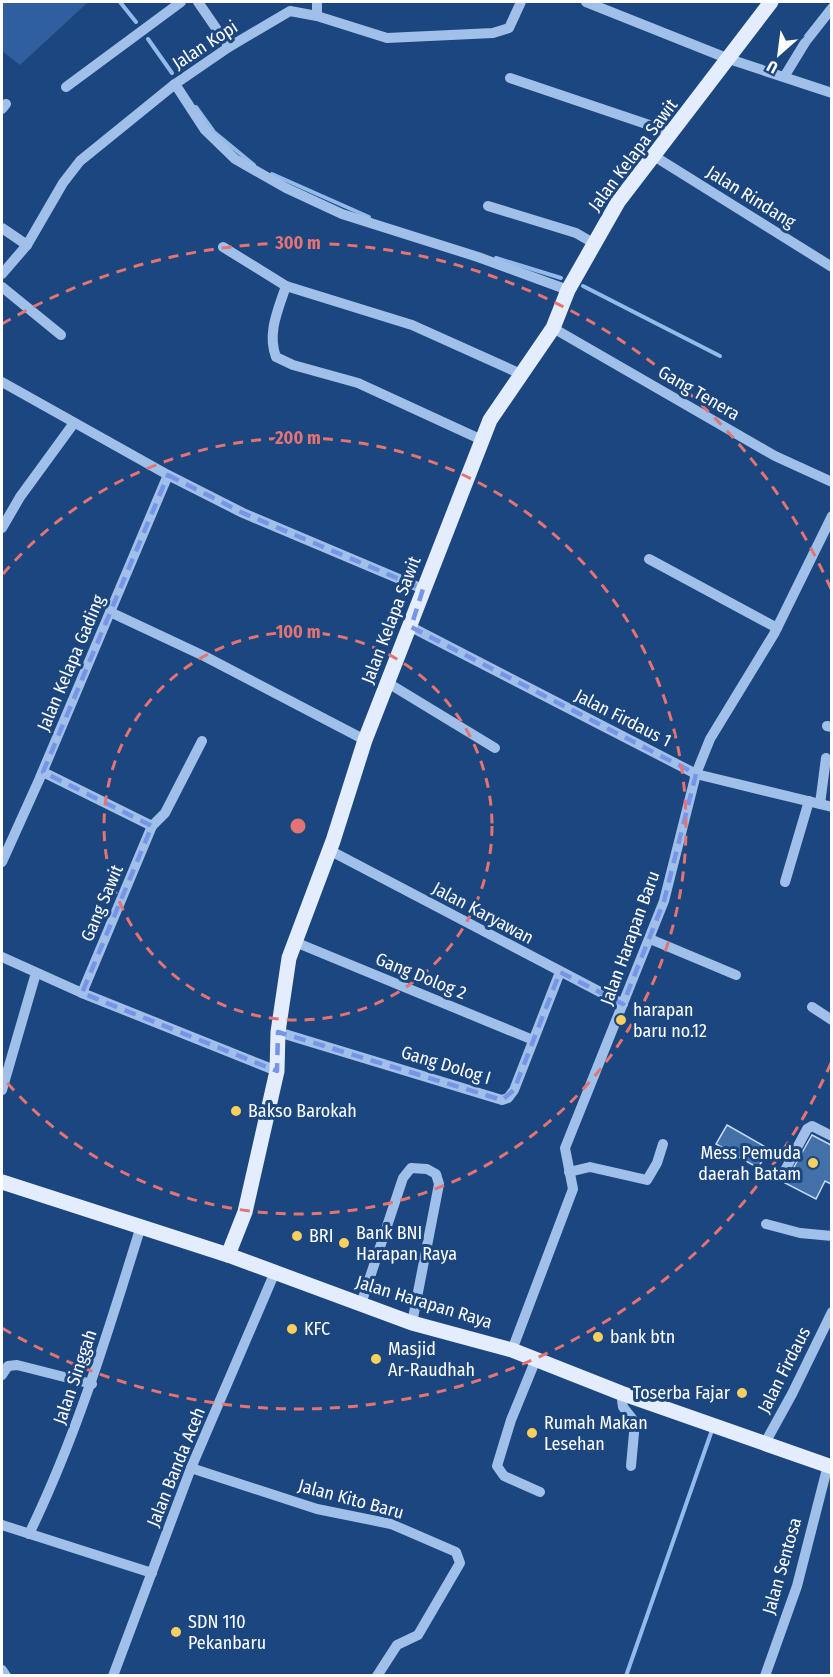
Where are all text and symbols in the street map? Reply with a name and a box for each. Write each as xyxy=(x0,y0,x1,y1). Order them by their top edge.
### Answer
street label: Jalan Kopi xyxy=(168,16,242,74)
north arrow xyxy=(749,24,809,84)
text: U xyxy=(764,56,781,77)
street label: Jalan Kelapa Sawit xyxy=(584,94,682,215)
street label: Jalan Rindang xyxy=(702,161,800,233)
text: 300 m xyxy=(274,232,321,254)
street label: Gang Tenera xyxy=(654,361,744,425)
text: 200 m xyxy=(274,427,321,449)
street label: Jalan Kelapa Sawit xyxy=(357,553,425,687)
street label: Jalan Kelapa Gading xyxy=(32,591,110,735)
text: 100 m xyxy=(276,621,320,643)
street label: Jalan Firdaus 1 xyxy=(571,684,675,752)
centre of rings xyxy=(288,816,308,836)
street label: Gang Sawit xyxy=(76,861,128,945)
street label: Jalan Harapan Baru xyxy=(595,868,665,1008)
street label: Jalan Karyawan xyxy=(429,877,537,949)
street label: Gang Dolog 2 xyxy=(372,948,470,1004)
place label: harapan baru no.12 xyxy=(633,999,707,1042)
marker: harapan baru no.12 xyxy=(614,1013,628,1027)
street label: Gang Dolog I xyxy=(398,1041,494,1089)
place label: Bakso Barokah xyxy=(248,1100,357,1122)
marker: Bakso Barokah xyxy=(229,1104,243,1118)
place label: Mess Pemuda daerah Batam xyxy=(698,1142,801,1185)
marker: Mess Pemuda daerah Batam xyxy=(806,1156,820,1170)
place label: Bank BNI Harapan Raya xyxy=(356,1222,457,1265)
place label: BRI xyxy=(309,1225,333,1247)
marker: BRI xyxy=(290,1229,304,1243)
marker: Bank BNI Harapan Raya xyxy=(337,1236,351,1250)
street label: Jalan Harapan Raya xyxy=(353,1271,495,1333)
place label: KFC xyxy=(304,1318,330,1340)
marker: KFC xyxy=(285,1322,299,1336)
street label: Jalan Firdaus xyxy=(753,1323,815,1417)
place label: bank btn xyxy=(610,1326,675,1348)
street label: Jalan Singgah xyxy=(49,1327,101,1427)
marker: bank btn xyxy=(591,1330,605,1344)
place label: Masjid Ar-Raudhah xyxy=(388,1338,475,1381)
marker: Masjid Ar-Raudhah xyxy=(369,1352,383,1366)
place label: Toserba Fajar xyxy=(633,1382,731,1404)
marker: Toserba Fajar xyxy=(735,1386,749,1400)
street label: Jalan Banda Aceh xyxy=(142,1404,210,1530)
place label: Rumah Makan Lesehan xyxy=(544,1412,648,1455)
marker: Rumah Makan Lesehan xyxy=(525,1426,539,1440)
street label: Jalan Kito Baru xyxy=(296,1474,406,1524)
street label: Jalan Sentosa xyxy=(758,1515,806,1617)
place label: SDN 110 Pekanbaru xyxy=(188,1611,266,1654)
marker: SDN 110 Pekanbaru xyxy=(169,1625,183,1639)

